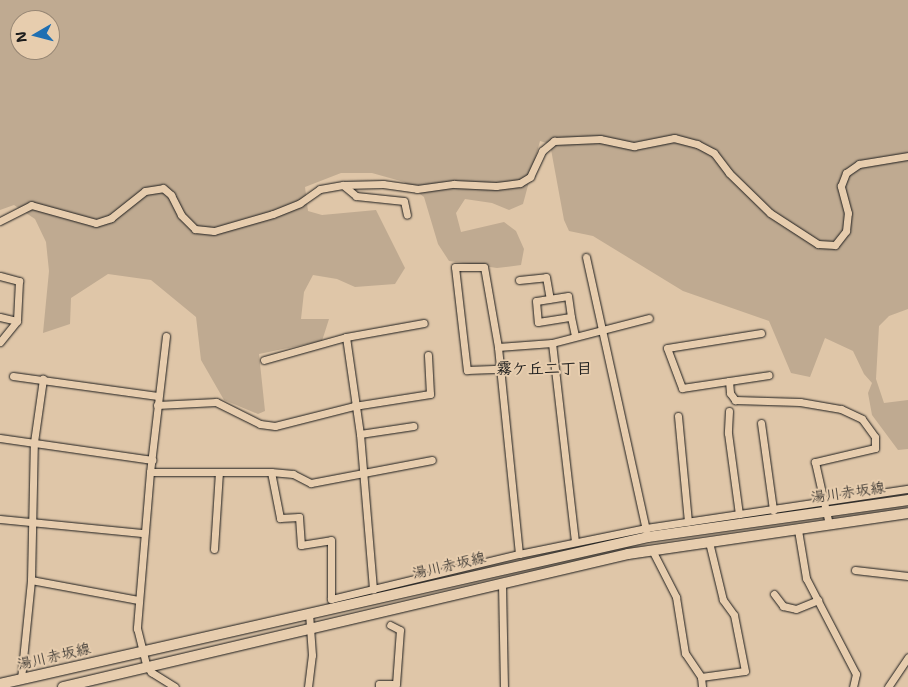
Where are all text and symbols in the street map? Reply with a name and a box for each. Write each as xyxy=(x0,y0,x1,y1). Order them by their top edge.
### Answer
north arrow xyxy=(10,10,60,60)
text: N xyxy=(11,30,31,44)
district label: 霧ケ丘二丁目 xyxy=(496,359,592,379)
street label: 湯川赤坂線 xyxy=(810,479,886,507)
street label: 湯川赤坂線 xyxy=(410,549,488,583)
street label: 湯川赤坂線 xyxy=(15,640,93,674)

